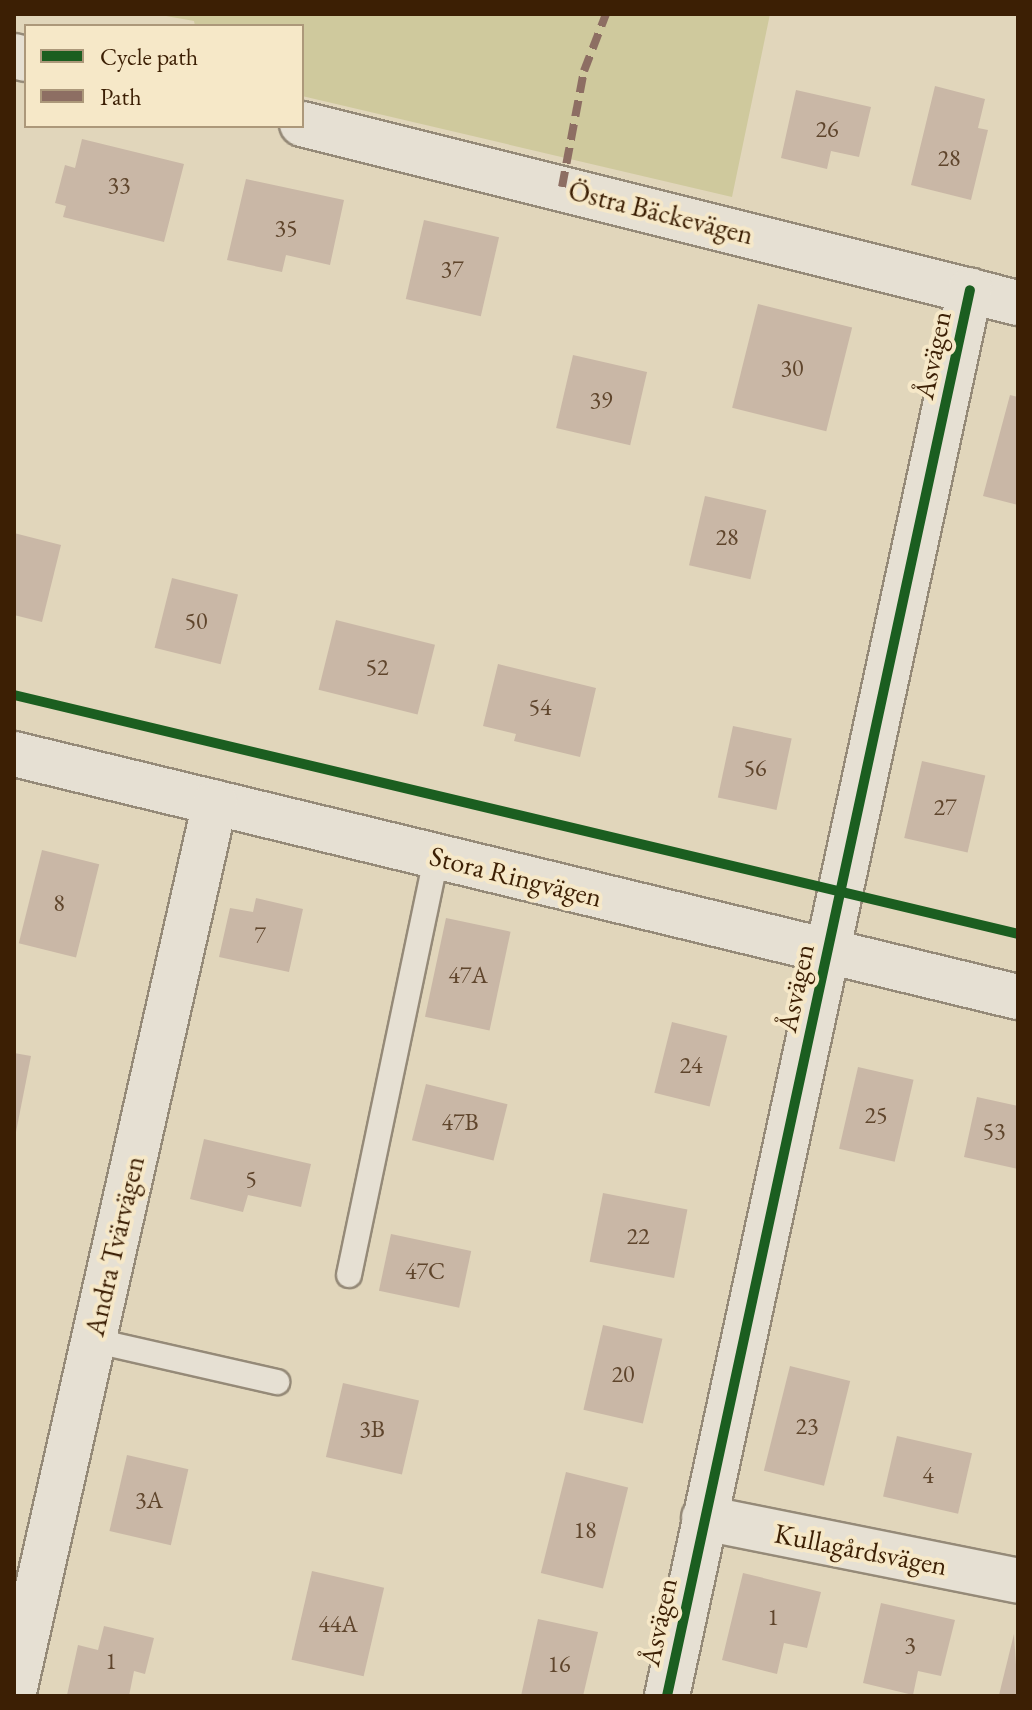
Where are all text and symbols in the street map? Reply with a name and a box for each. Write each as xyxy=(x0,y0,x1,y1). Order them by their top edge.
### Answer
legend xyxy=(24,24,304,128)
text: Cycle path xyxy=(100,41,198,72)
text: Path xyxy=(100,81,142,112)
house number: 26 xyxy=(815,115,839,143)
house number: 28 xyxy=(937,144,961,172)
house number: 33 xyxy=(107,171,131,199)
street label: Östra Bäckevägen xyxy=(565,173,757,251)
house number: 35 xyxy=(274,214,298,242)
house number: 37 xyxy=(440,255,464,283)
street label: Åsvägen xyxy=(906,308,958,402)
house number: 30 xyxy=(780,354,804,382)
house number: 39 xyxy=(589,386,613,414)
house number: 28 xyxy=(715,523,739,551)
house number: 50 xyxy=(184,607,208,635)
house number: 52 xyxy=(365,653,389,681)
house number: 54 xyxy=(528,693,552,721)
house number: 56 xyxy=(743,754,767,782)
house number: 27 xyxy=(933,793,957,821)
street label: Stora Ringvägen xyxy=(426,838,606,914)
house number: 8 xyxy=(53,889,65,917)
house number: 7 xyxy=(254,921,266,949)
street label: Åsvägen xyxy=(769,941,821,1035)
house number: 47A xyxy=(448,961,488,989)
house number: 24 xyxy=(679,1051,703,1079)
house number: 25 xyxy=(864,1101,888,1129)
house number: 47B xyxy=(441,1108,479,1136)
house number: 53 xyxy=(982,1117,1006,1145)
street label: Andra Tvärvägen xyxy=(77,1153,151,1339)
house number: 5 xyxy=(245,1165,257,1193)
house number: 22 xyxy=(626,1222,650,1250)
house number: 47C xyxy=(405,1257,445,1285)
house number: 20 xyxy=(611,1360,635,1388)
house number: 23 xyxy=(795,1412,819,1440)
house number: 3B xyxy=(359,1415,385,1443)
house number: 4 xyxy=(922,1461,934,1489)
house number: 3A xyxy=(135,1486,163,1514)
house number: 18 xyxy=(573,1516,597,1544)
street label: Kullagårdsvägen xyxy=(772,1516,950,1582)
street label: Åsvägen xyxy=(632,1575,684,1669)
house number: 1 xyxy=(767,1603,779,1631)
house number: 44A xyxy=(318,1610,358,1638)
house number: 3 xyxy=(904,1631,916,1659)
house number: 1 xyxy=(105,1647,117,1675)
house number: 16 xyxy=(547,1650,571,1678)

